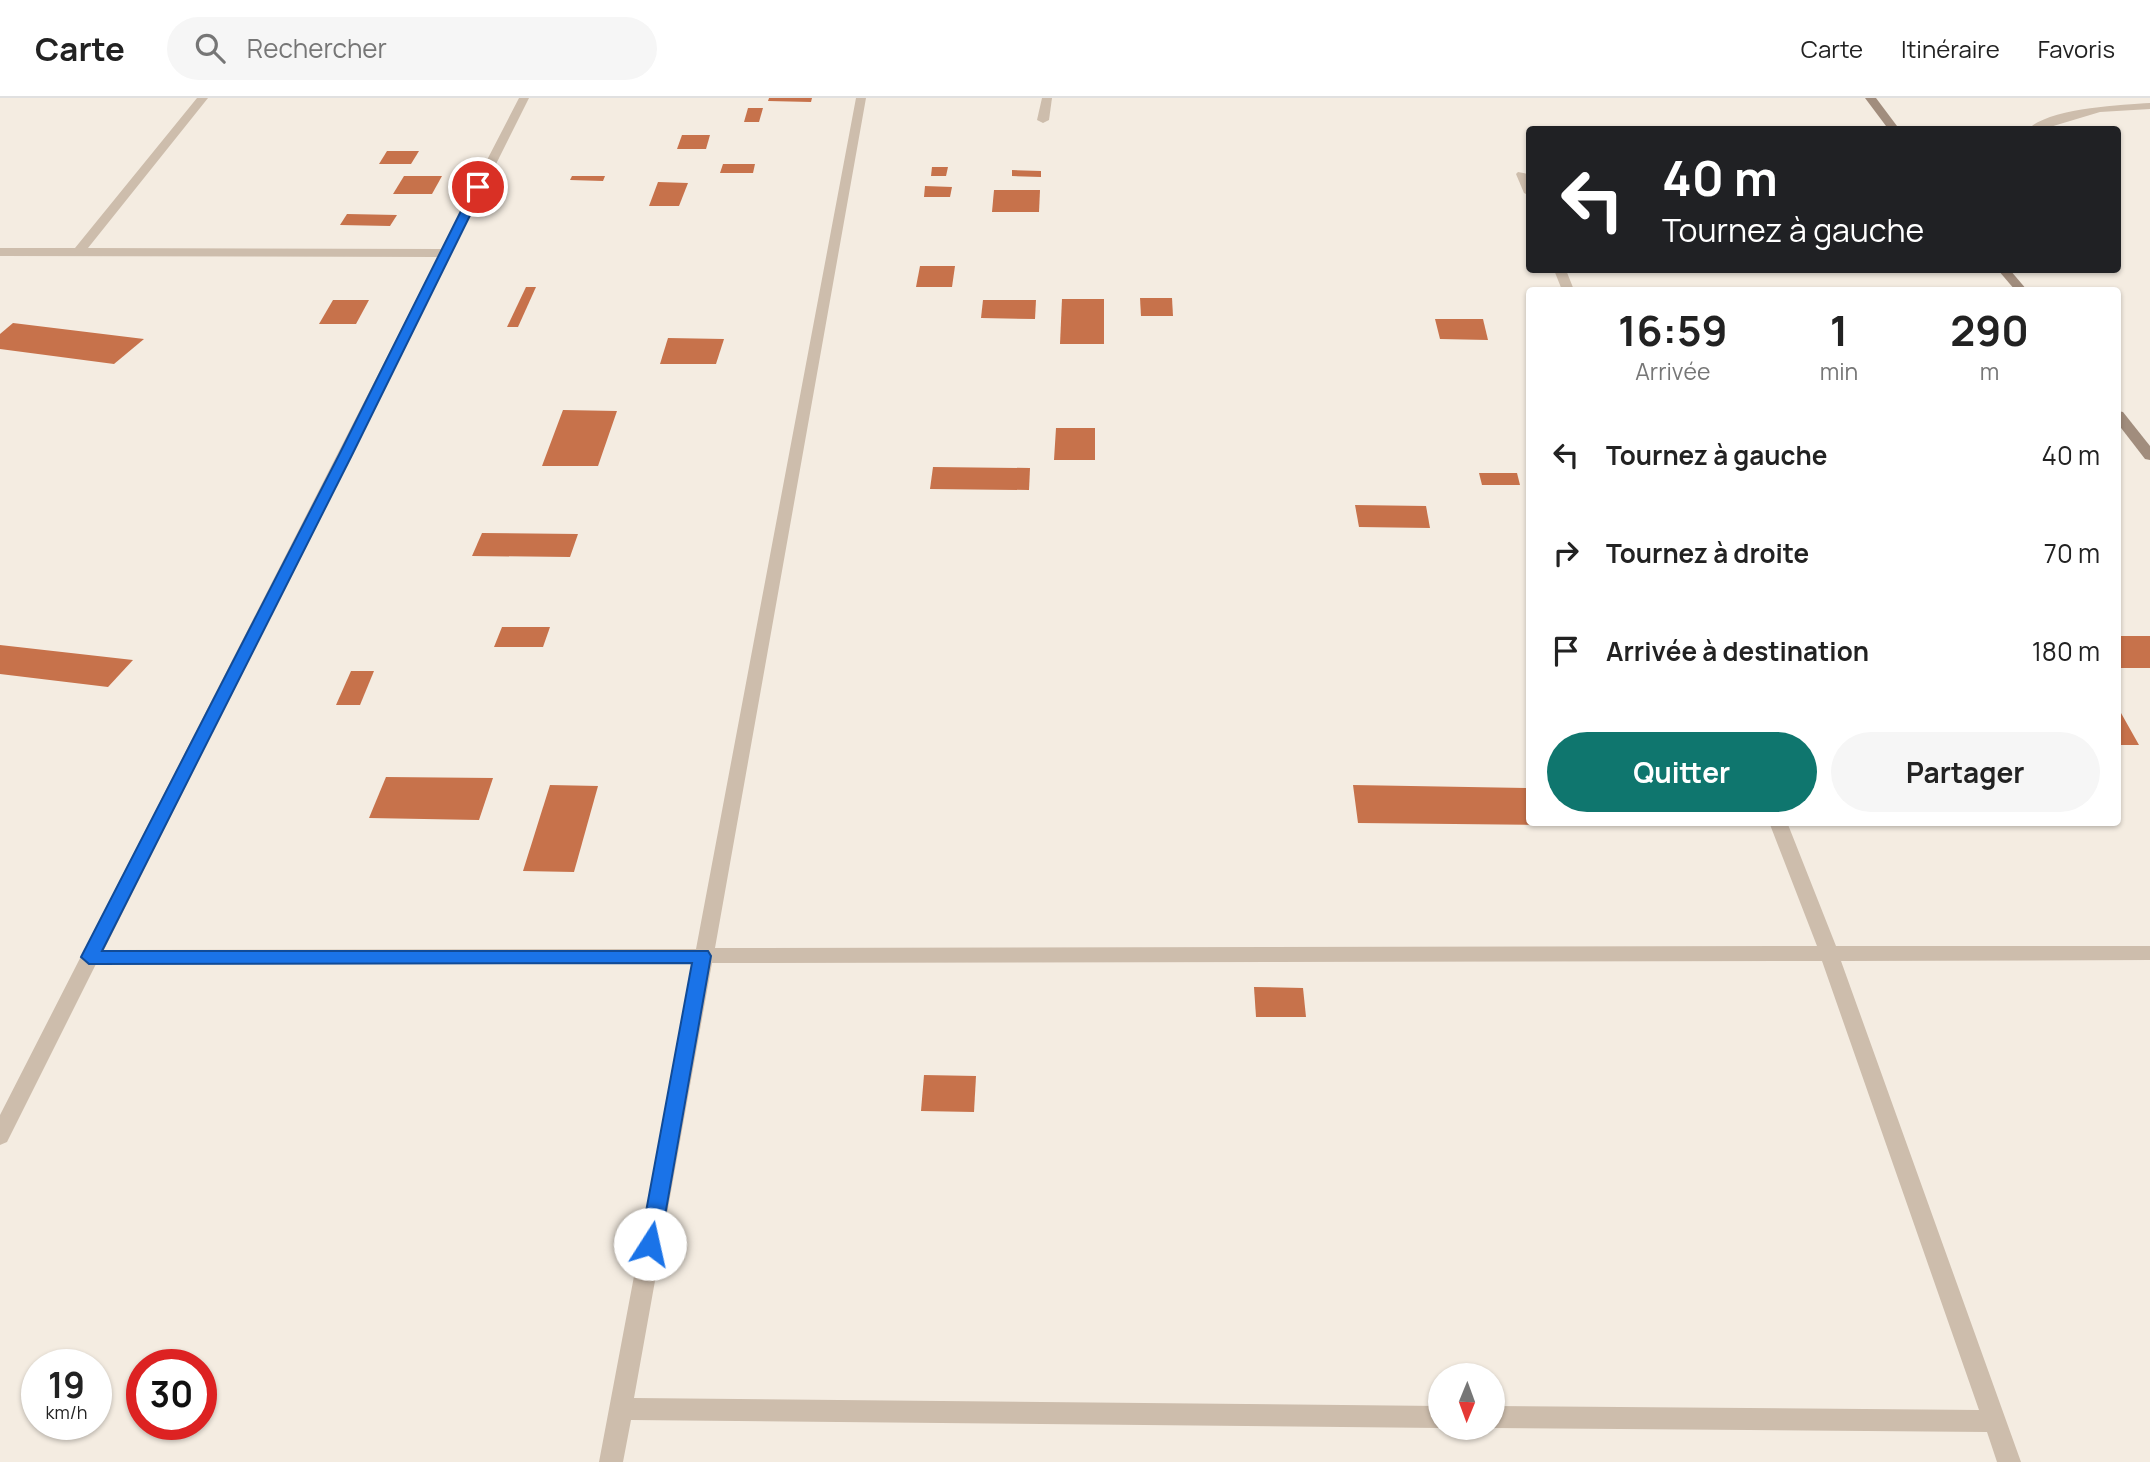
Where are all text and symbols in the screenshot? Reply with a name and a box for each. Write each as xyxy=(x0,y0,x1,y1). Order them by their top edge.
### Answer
search box xyxy=(167,17,657,80)
text: Carte xyxy=(35,26,125,71)
icon: search xyxy=(191,29,229,67)
text: Rechercher xyxy=(247,30,387,66)
text: Carte xyxy=(1801,32,1863,65)
text: Itinéraire xyxy=(1901,32,2000,65)
text: Favoris xyxy=(2038,32,2115,65)
text: 40 m xyxy=(1662,144,1778,211)
icon: left xyxy=(1547,154,1638,245)
pin xyxy=(448,157,508,217)
icon: arrive xyxy=(459,168,497,206)
text: Tournez à gauche xyxy=(1662,208,1924,252)
text: 16:59 xyxy=(1618,301,1728,359)
text: 1 xyxy=(1830,301,1848,359)
text: 290 xyxy=(1950,301,2029,359)
text: Arrivée xyxy=(1635,355,1710,387)
text: min xyxy=(1820,355,1858,387)
text: m xyxy=(1980,355,1999,387)
icon: left xyxy=(1547,436,1585,474)
text: Tournez à gauche xyxy=(1606,437,1827,473)
text: 40 m xyxy=(2042,437,2100,473)
icon: right xyxy=(1547,534,1585,572)
text: Tournez à droite xyxy=(1606,535,1809,571)
text: 70 m xyxy=(2044,535,2100,571)
icon: arrive xyxy=(1547,632,1585,670)
text: Arrivée à destination xyxy=(1606,633,1869,669)
text: 180 m xyxy=(2032,633,2100,669)
button: Quitter xyxy=(1547,732,1817,812)
button: Partager xyxy=(1831,732,2100,812)
position arrow xyxy=(613,1207,687,1281)
speed limit sign: 30 xyxy=(126,1349,217,1440)
text: 19 xyxy=(48,1361,85,1409)
north arrow xyxy=(1428,1363,1505,1440)
map controls xyxy=(1428,1363,1505,1440)
text: km/h xyxy=(46,1400,87,1424)

